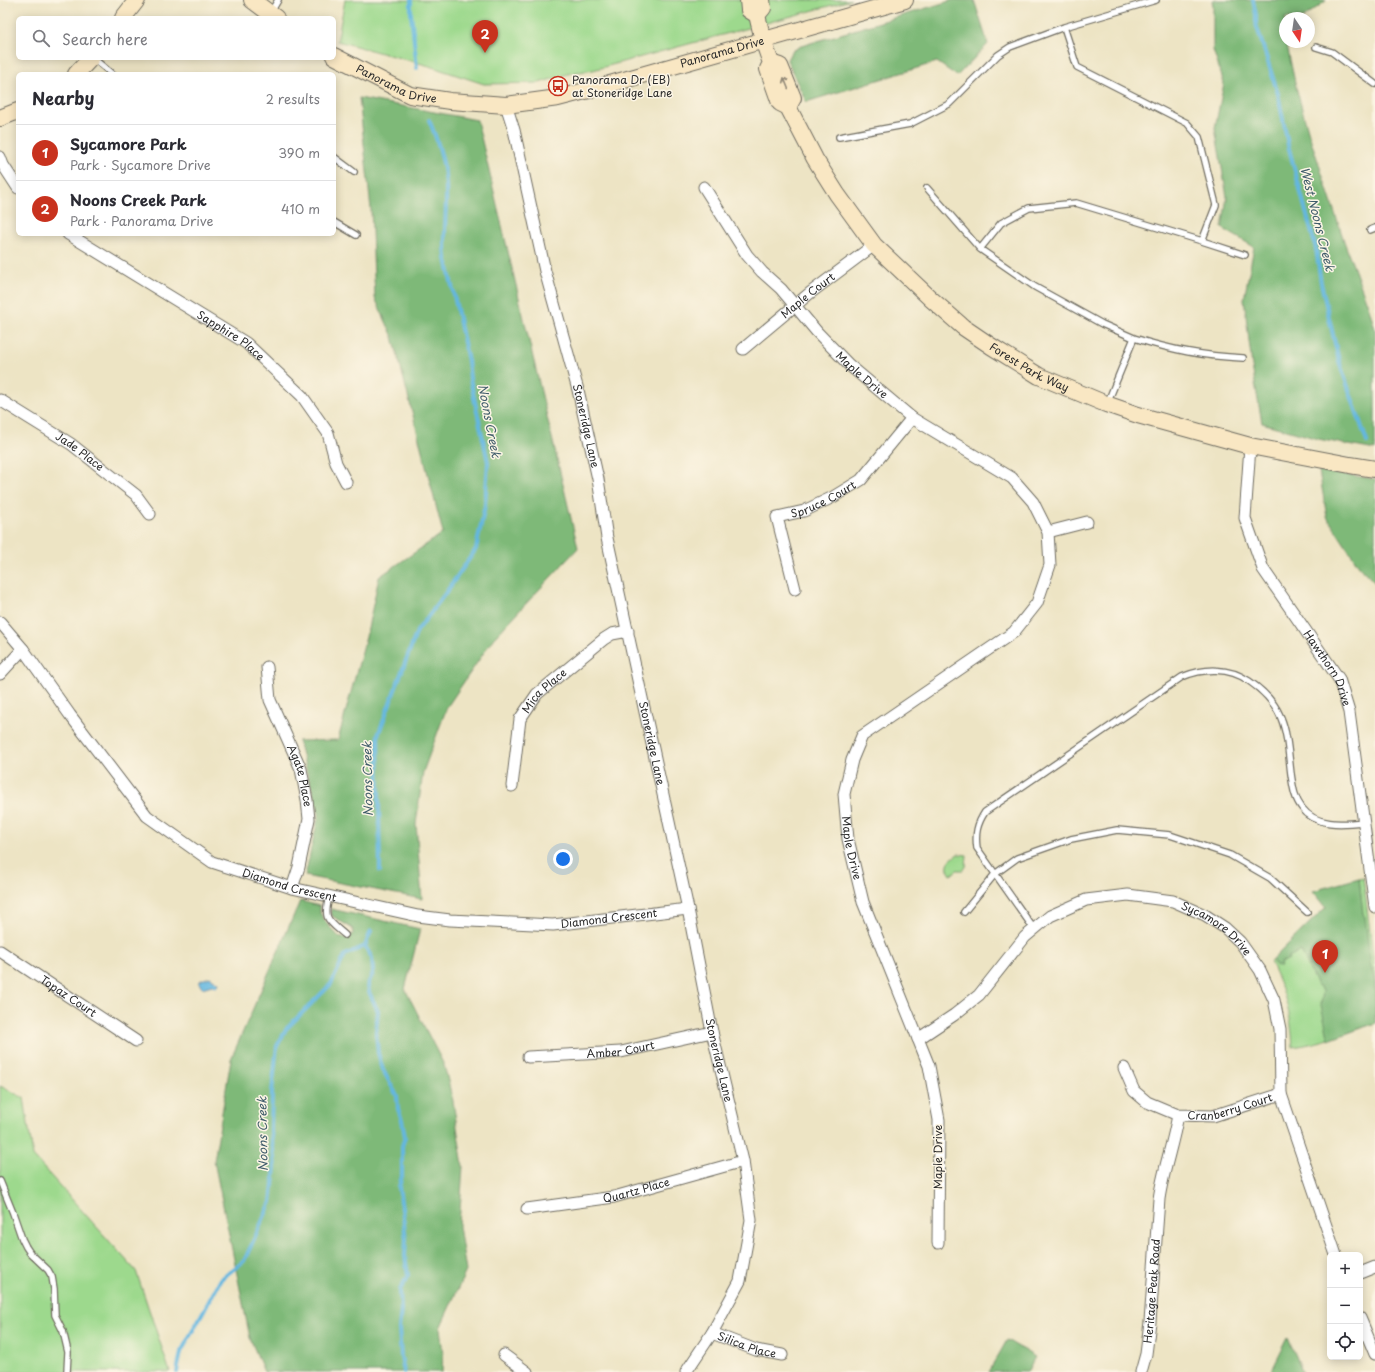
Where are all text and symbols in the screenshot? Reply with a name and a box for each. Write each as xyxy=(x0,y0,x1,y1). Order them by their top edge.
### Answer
north arrow xyxy=(1279,12,1315,48)
search box xyxy=(16,16,336,60)
pin: 2 xyxy=(472,20,498,53)
icon: search xyxy=(30,27,52,49)
text: Search here xyxy=(62,27,148,50)
street label: Panorama Drive xyxy=(678,31,766,72)
street label: Panorama Drive xyxy=(353,60,438,107)
place label: Panorama Dr (EB) at Stoneridge Lane xyxy=(572,71,672,101)
bus stop icon: Panorama Dr (EB) at Stoneridge Lane xyxy=(547,75,569,97)
one-way arrow xyxy=(782,77,790,89)
text: Nearby xyxy=(32,85,94,111)
text: 2 results xyxy=(266,89,320,108)
text: Sycamore Park xyxy=(70,132,187,155)
text: 1 xyxy=(42,143,48,162)
text: 390 m xyxy=(278,143,320,162)
text: Park · Sycamore Drive xyxy=(70,155,211,174)
water label: West Noons Creek xyxy=(1296,165,1340,273)
text: Noons Creek Park xyxy=(70,188,207,211)
text: 2 xyxy=(40,199,50,218)
text: 410 m xyxy=(281,199,320,218)
text: Park · Panorama Drive xyxy=(70,211,213,230)
street label: Maple Court xyxy=(777,268,839,322)
street label: Sapphire Place xyxy=(194,306,269,365)
street label: Forest Park Way xyxy=(986,338,1072,396)
street label: Maple Drive xyxy=(832,347,892,403)
water label: Noons Creek xyxy=(474,382,506,460)
street label: Stoneridge Lane xyxy=(569,382,604,470)
street label: Jade Place xyxy=(52,427,108,475)
street label: Spruce Court xyxy=(789,476,859,522)
street label: Hawthorn Drive xyxy=(1300,626,1356,708)
street label: Mica Place xyxy=(517,664,570,716)
street label: Stoneridge Lane xyxy=(635,699,670,787)
water label: Noons Creek xyxy=(357,741,377,817)
street label: Agate Place xyxy=(283,742,317,808)
street label: Maple Drive xyxy=(838,815,866,882)
your location xyxy=(553,849,573,869)
street label: Diamond Crescent xyxy=(240,863,339,906)
street label: Sycamore Drive xyxy=(1179,897,1256,959)
street label: Diamond Crescent xyxy=(560,904,659,932)
pin: 1 xyxy=(1312,940,1338,973)
street label: Topaz Court xyxy=(37,971,101,1021)
street label: Stoneridge Lane xyxy=(701,1017,738,1104)
street label: Amber Court xyxy=(586,1036,657,1062)
street label: Cranberry Court xyxy=(1187,1088,1275,1124)
water label: Noons Creek xyxy=(252,1096,272,1172)
street label: Maple Drive xyxy=(929,1125,946,1189)
street label: Quartz Place xyxy=(602,1173,672,1206)
street label: Heritage Peak Road xyxy=(1138,1238,1164,1344)
map controls xyxy=(1327,1252,1363,1360)
button: + xyxy=(1327,1252,1363,1288)
button: − xyxy=(1327,1288,1363,1324)
button: locate xyxy=(1327,1324,1363,1360)
street label: Silica Place xyxy=(715,1327,778,1362)

